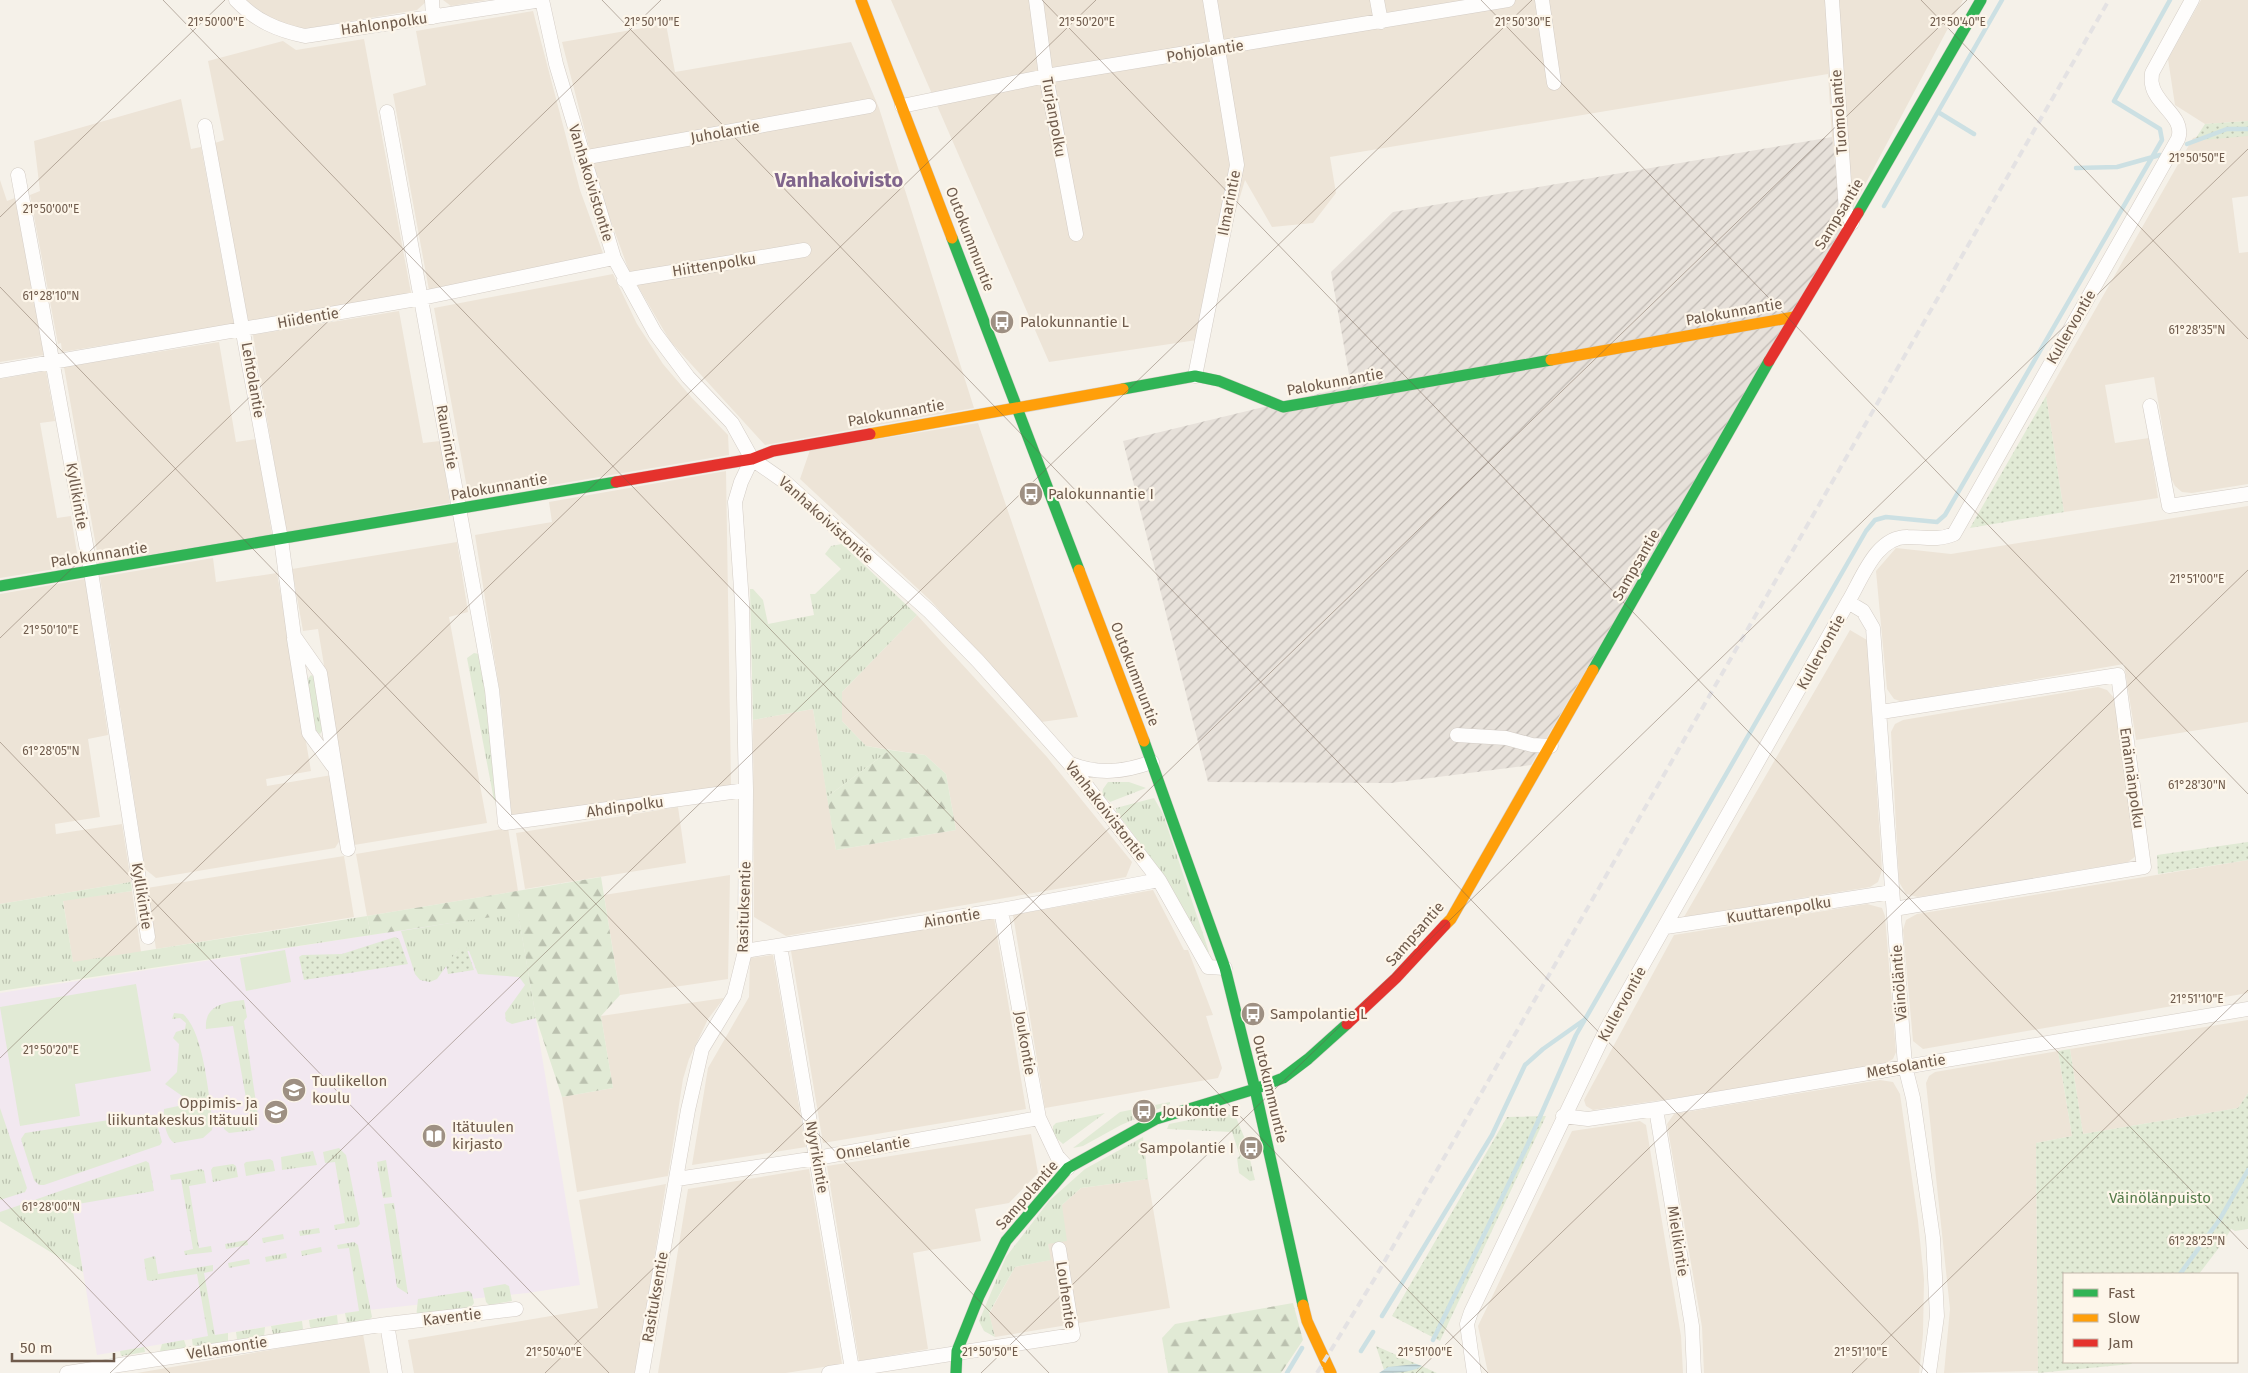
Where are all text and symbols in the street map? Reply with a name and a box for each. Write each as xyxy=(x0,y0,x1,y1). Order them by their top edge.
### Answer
street label: Hahlonpolku xyxy=(339,9,429,39)
text: 21°50'00"E xyxy=(188,15,244,29)
text: 21°50'10"E xyxy=(624,15,680,29)
text: 21°50'20"E xyxy=(1059,15,1115,29)
text: 21°50'30"E xyxy=(1495,15,1551,29)
text: 21°50'40"E xyxy=(1930,15,1986,29)
street label: Pohjolantie xyxy=(1165,36,1245,66)
street label: Tuomolantie xyxy=(1827,69,1851,155)
street label: Turjanpolku xyxy=(1038,76,1070,158)
street label: Juholantie xyxy=(689,117,761,147)
street label: Vanhakoivistontie xyxy=(565,122,617,244)
text: 21°50'50"E xyxy=(2169,151,2225,165)
district label: Vanhakoivisto xyxy=(774,168,903,192)
street label: Ilmarintie xyxy=(1214,169,1244,237)
street label: Sampsantie xyxy=(1811,175,1867,253)
street label: Outokummuntie xyxy=(942,184,998,294)
text: 21°50'00"E xyxy=(23,202,79,216)
street label: Hiittenpolku xyxy=(671,249,757,281)
street label: Kullervontie xyxy=(2043,287,2099,367)
text: 61°28'10"N xyxy=(22,289,80,303)
street label: Palokunnantie xyxy=(1684,295,1784,329)
street label: Hiidentie xyxy=(276,304,340,332)
bus stop icon: Palokunnantie L xyxy=(989,309,1015,335)
place label: Palokunnantie L xyxy=(1020,313,1130,331)
text: 61°28'35"N xyxy=(2169,323,2225,337)
street label: Lehtolantie xyxy=(237,340,269,420)
street label: Palokunnantie xyxy=(1285,365,1385,399)
street label: Palokunnantie xyxy=(846,396,946,430)
street label: Raunintie xyxy=(432,403,462,471)
street label: Kyllikintie xyxy=(62,461,92,531)
street label: Palokunnantie xyxy=(449,470,549,504)
street label: Vanhakoivistontie xyxy=(775,473,877,567)
bus stop icon: Palokunnantie I xyxy=(1018,481,1044,507)
place label: Palokunnantie I xyxy=(1048,485,1154,503)
street label: Sampsantie xyxy=(1608,526,1664,604)
street label: Palokunnantie xyxy=(49,538,149,572)
text: 21°51'00"E xyxy=(2170,572,2224,586)
street label: Kullervontie xyxy=(1793,611,1849,693)
street label: Outokummuntie xyxy=(1107,619,1163,729)
text: 21°50'10"E xyxy=(23,623,79,637)
street label: Emännänpolku xyxy=(2116,726,2148,830)
text: 61°28'05"N xyxy=(22,744,80,758)
street label: Vanhakoivistontie xyxy=(1062,758,1150,864)
text: 61°28'30"N xyxy=(2168,778,2226,792)
street label: Ahdinpolku xyxy=(585,793,665,821)
street label: Kyllikintie xyxy=(128,861,156,931)
street label: Rasituksentie xyxy=(733,861,755,953)
street label: Kuuttarenpolku xyxy=(1725,893,1833,927)
street label: Sampsantie xyxy=(1382,898,1448,970)
street label: Ainontie xyxy=(922,905,982,931)
street label: Väinöläntie xyxy=(1887,944,1911,1022)
street label: Kullervontie xyxy=(1594,963,1650,1045)
text: 21°51'10"E xyxy=(2170,992,2224,1006)
bus stop icon: Sampolantie L xyxy=(1240,1001,1266,1027)
place label: Sampolantie L xyxy=(1270,1005,1368,1023)
street label: Joukontie xyxy=(1010,1009,1040,1077)
street label: Outokummuntie xyxy=(1249,1033,1291,1145)
text: 21°50'20"E xyxy=(23,1043,79,1057)
street label: Metsolantie xyxy=(1865,1050,1947,1082)
place label: Tuulikellon koulu xyxy=(312,1072,387,1107)
school or university icon: Tuulikellon koulu xyxy=(281,1077,307,1103)
place label: Oppimis- ja liikuntakeskus Itätuuli xyxy=(107,1094,258,1129)
bus stop icon: Joukontie E xyxy=(1131,1098,1157,1124)
school or university icon: Oppimis- ja liikuntakeskus Itätuuli xyxy=(263,1099,289,1125)
place label: Joukontie E xyxy=(1162,1102,1239,1120)
place label: Itätuulen kirjasto xyxy=(452,1118,514,1153)
street label: Nyyrikintie xyxy=(802,1119,832,1195)
library icon: Itätuulen kirjasto xyxy=(421,1123,447,1149)
street label: Onnelantie xyxy=(834,1133,912,1163)
bus stop icon: Sampolantie I xyxy=(1238,1135,1264,1161)
place label: Sampolantie I xyxy=(1140,1139,1234,1157)
street label: Sampolantie xyxy=(992,1157,1062,1233)
park label: Väinölänpuisto xyxy=(2109,1189,2211,1207)
text: 61°28'00"N xyxy=(22,1200,80,1214)
street label: Mielikintie xyxy=(1664,1204,1692,1278)
text: 61°28'25"N xyxy=(2169,1234,2225,1248)
street label: Rasituksentie xyxy=(638,1250,672,1344)
street label: Louhentie xyxy=(1052,1260,1080,1330)
legend xyxy=(2063,1273,2238,1363)
text: Fast xyxy=(2108,1284,2135,1302)
street label: Kaventie xyxy=(422,1304,482,1330)
text: Slow xyxy=(2108,1309,2140,1327)
scale bar xyxy=(12,1330,115,1362)
street label: Vellamontie xyxy=(185,1333,269,1363)
text: Jam xyxy=(2108,1334,2134,1352)
text: 50 m xyxy=(20,1339,53,1357)
text: 21°50'40"E xyxy=(526,1345,582,1359)
text: 21°50'50"E xyxy=(962,1345,1018,1359)
text: 21°51'00"E xyxy=(1398,1345,1452,1359)
text: 21°51'10"E xyxy=(1834,1345,1888,1359)

